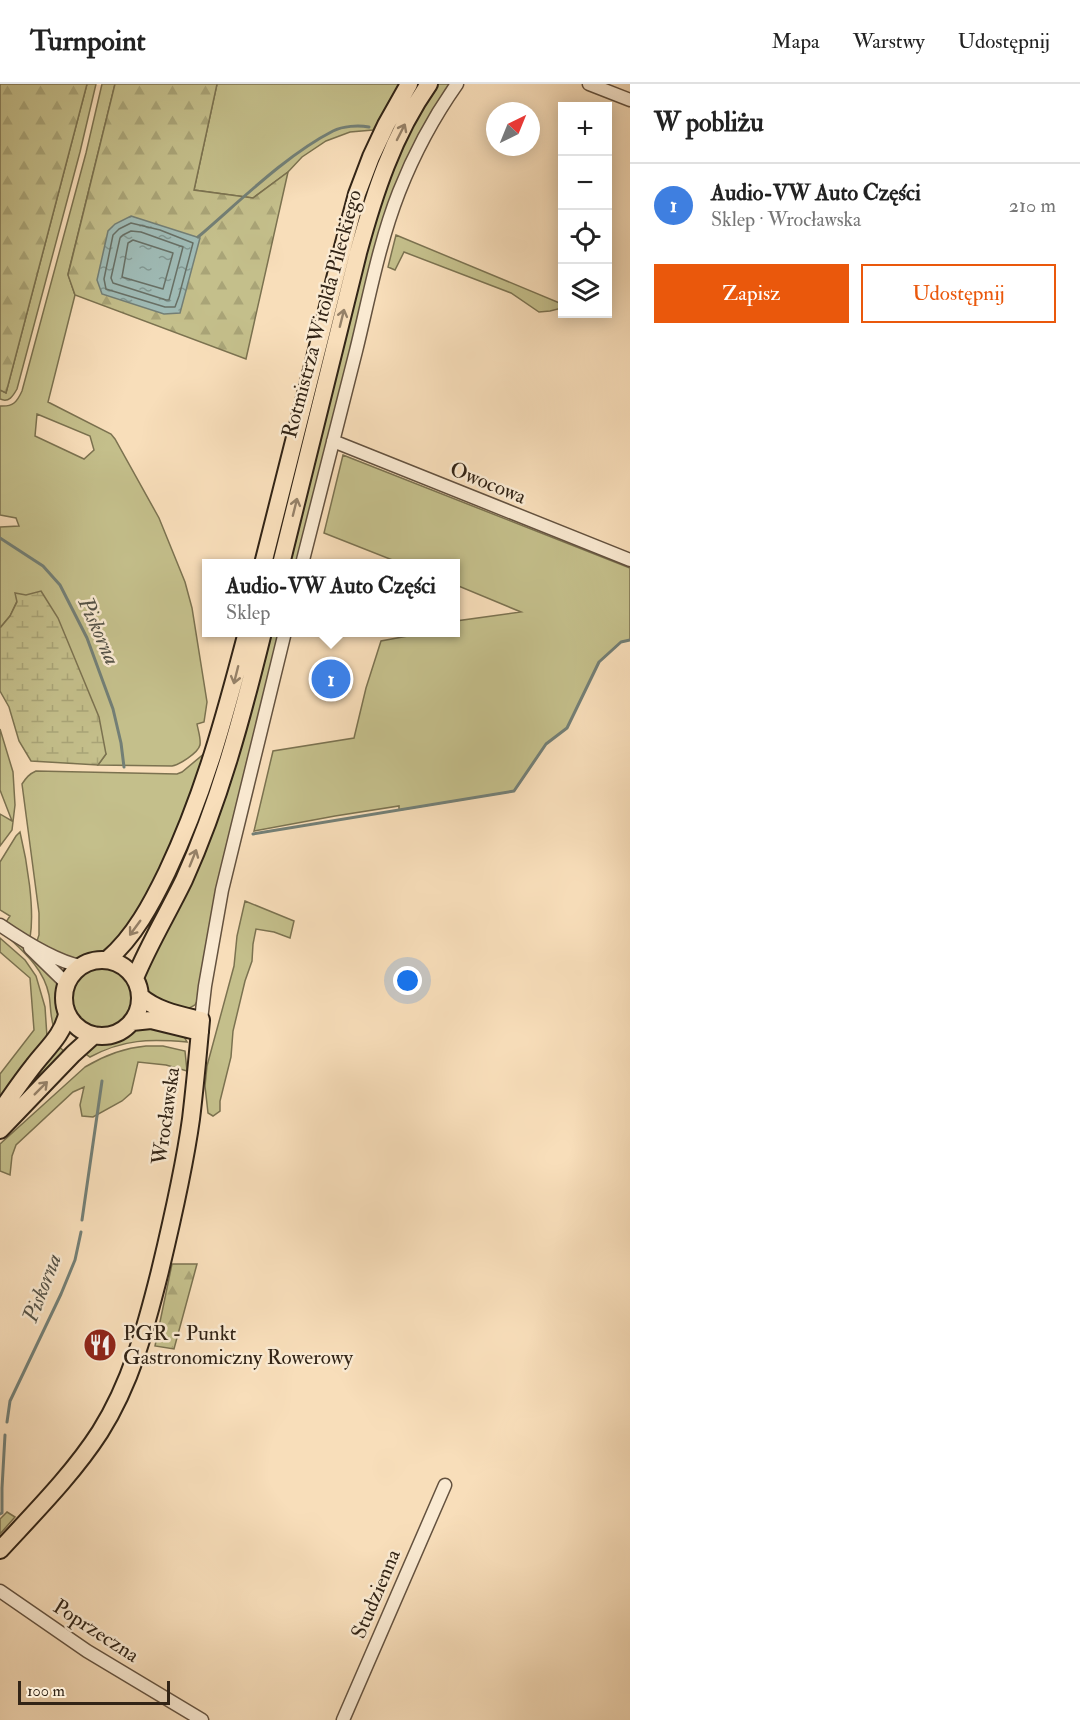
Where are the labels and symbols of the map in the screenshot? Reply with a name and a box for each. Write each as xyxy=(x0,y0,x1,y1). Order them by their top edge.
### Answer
north arrow xyxy=(486,102,540,156)
one-way arrow xyxy=(396,124,407,142)
street label: Rotmistrza Witolda Pileckiego xyxy=(276,187,368,441)
one-way arrow xyxy=(337,308,348,327)
street label: Owocowa xyxy=(446,456,530,511)
one-way arrow xyxy=(289,498,301,517)
water label: Piskorna xyxy=(71,592,126,669)
pin: 1 xyxy=(312,656,350,702)
one-way arrow xyxy=(229,665,241,684)
one-way arrow xyxy=(188,849,199,868)
one-way arrow xyxy=(129,919,141,935)
your location xyxy=(393,966,422,995)
street label: Wrocławska xyxy=(146,1065,186,1168)
one-way arrow xyxy=(33,1080,48,1095)
water label: Piskorna xyxy=(16,1250,68,1327)
place label: PGR - Punkt Gastronomiczny Rowerowy xyxy=(123,1320,354,1371)
restaurant icon: PGR - Punkt Gastronomiczny Rowerowy xyxy=(82,1327,118,1363)
street label: Studzienna xyxy=(345,1545,407,1643)
street label: Poprzeczna xyxy=(48,1593,144,1669)
scale bar xyxy=(18,1678,170,1706)

